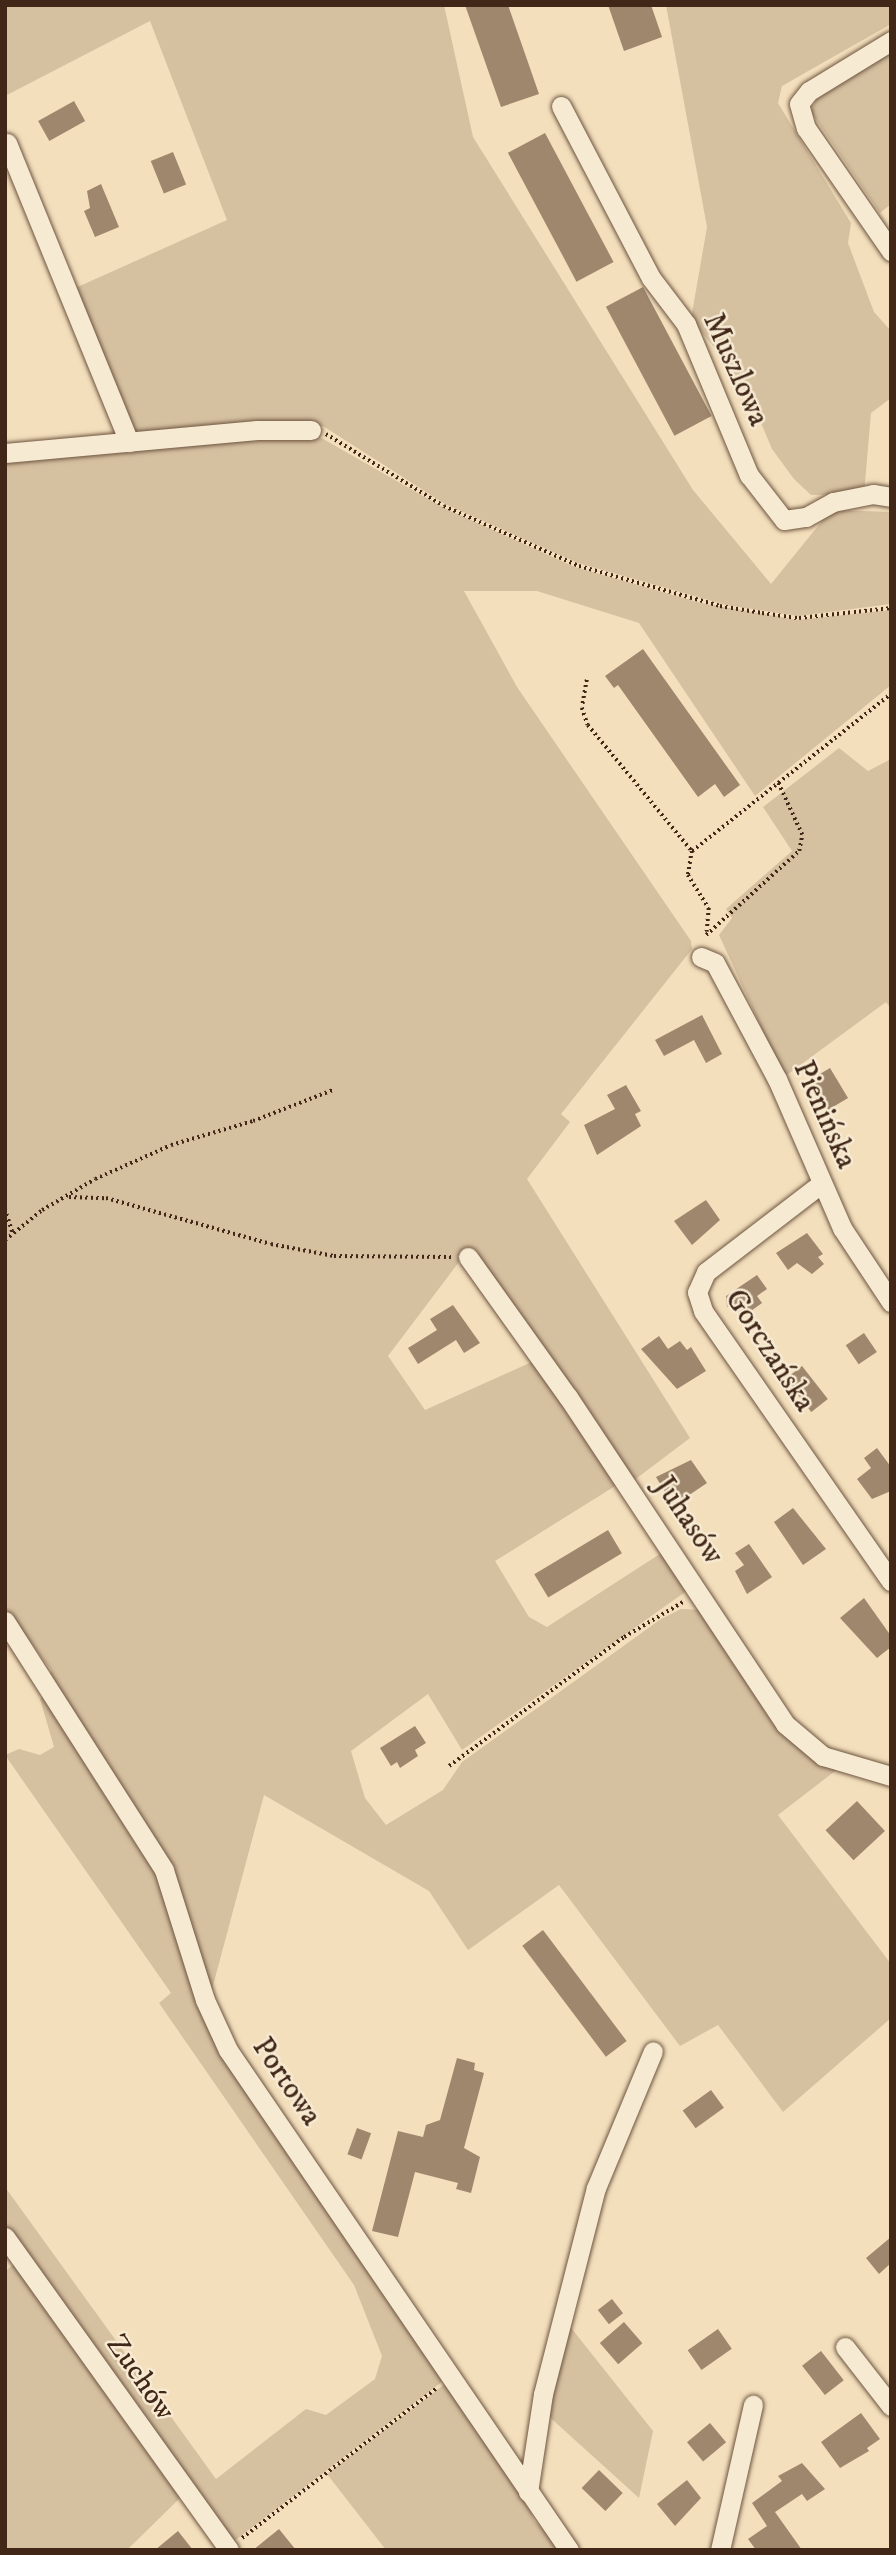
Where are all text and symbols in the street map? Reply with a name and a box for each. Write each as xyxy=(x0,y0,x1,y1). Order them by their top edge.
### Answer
street label: Muszlowa xyxy=(694,308,776,432)
street label: Pienińska xyxy=(784,1055,864,1175)
street label: Gorczańska xyxy=(716,1283,822,1419)
street label: Juhasów xyxy=(646,1470,730,1572)
street label: Portowa xyxy=(244,2031,328,2133)
street label: Zuchów xyxy=(98,2328,182,2428)

